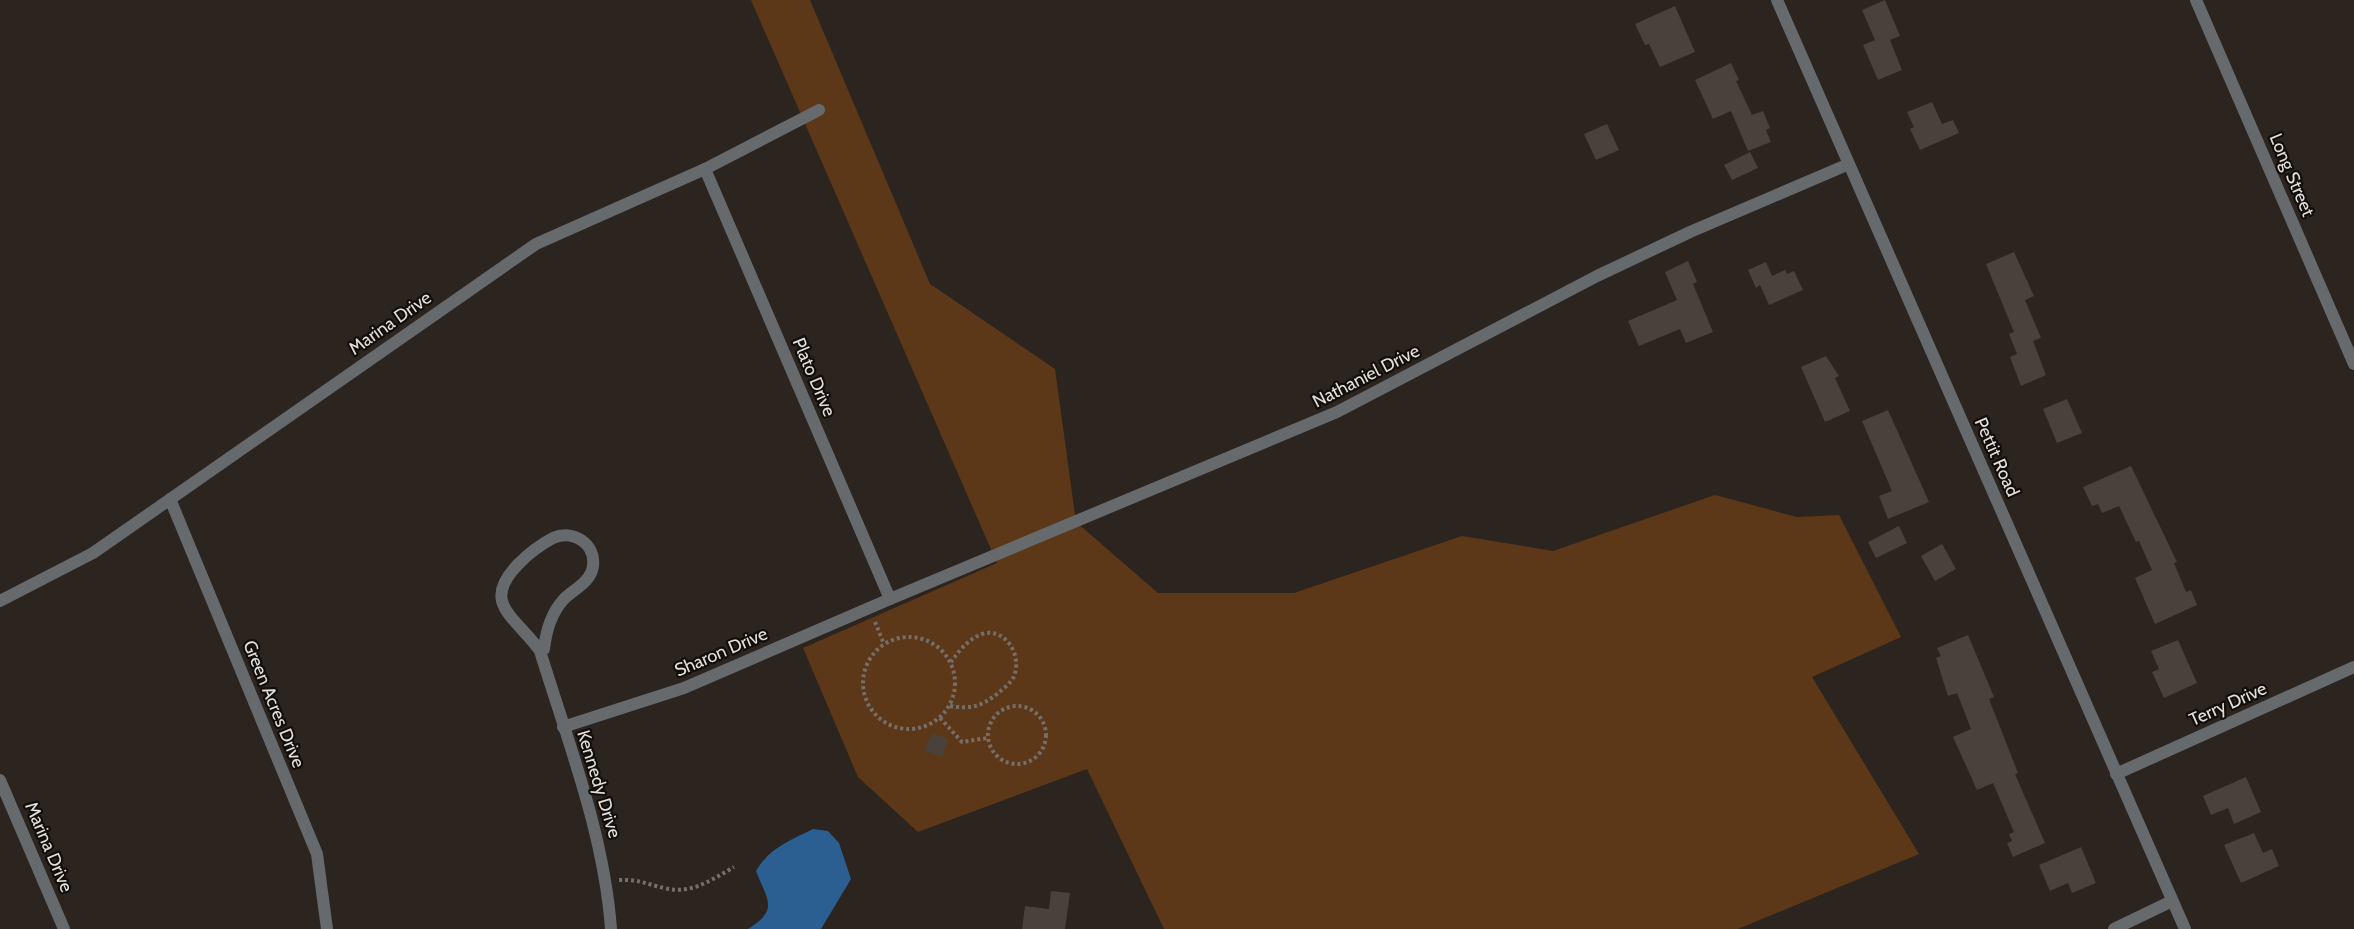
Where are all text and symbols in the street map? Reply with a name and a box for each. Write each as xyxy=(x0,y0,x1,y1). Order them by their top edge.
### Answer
street label: Long Street xyxy=(2265,130,2319,220)
street label: Marina Drive xyxy=(344,287,436,359)
street label: Plato Drive xyxy=(788,334,840,420)
street label: Nathaniel Drive xyxy=(1309,340,1423,412)
street label: Pettit Road xyxy=(1970,414,2024,500)
street label: Sharon Drive xyxy=(671,623,771,681)
street label: Green Acres Drive xyxy=(238,637,310,771)
street label: Terry Drive xyxy=(2186,677,2270,731)
street label: Kennedy Drive xyxy=(572,727,626,841)
street label: Marina Drive xyxy=(20,799,78,895)

